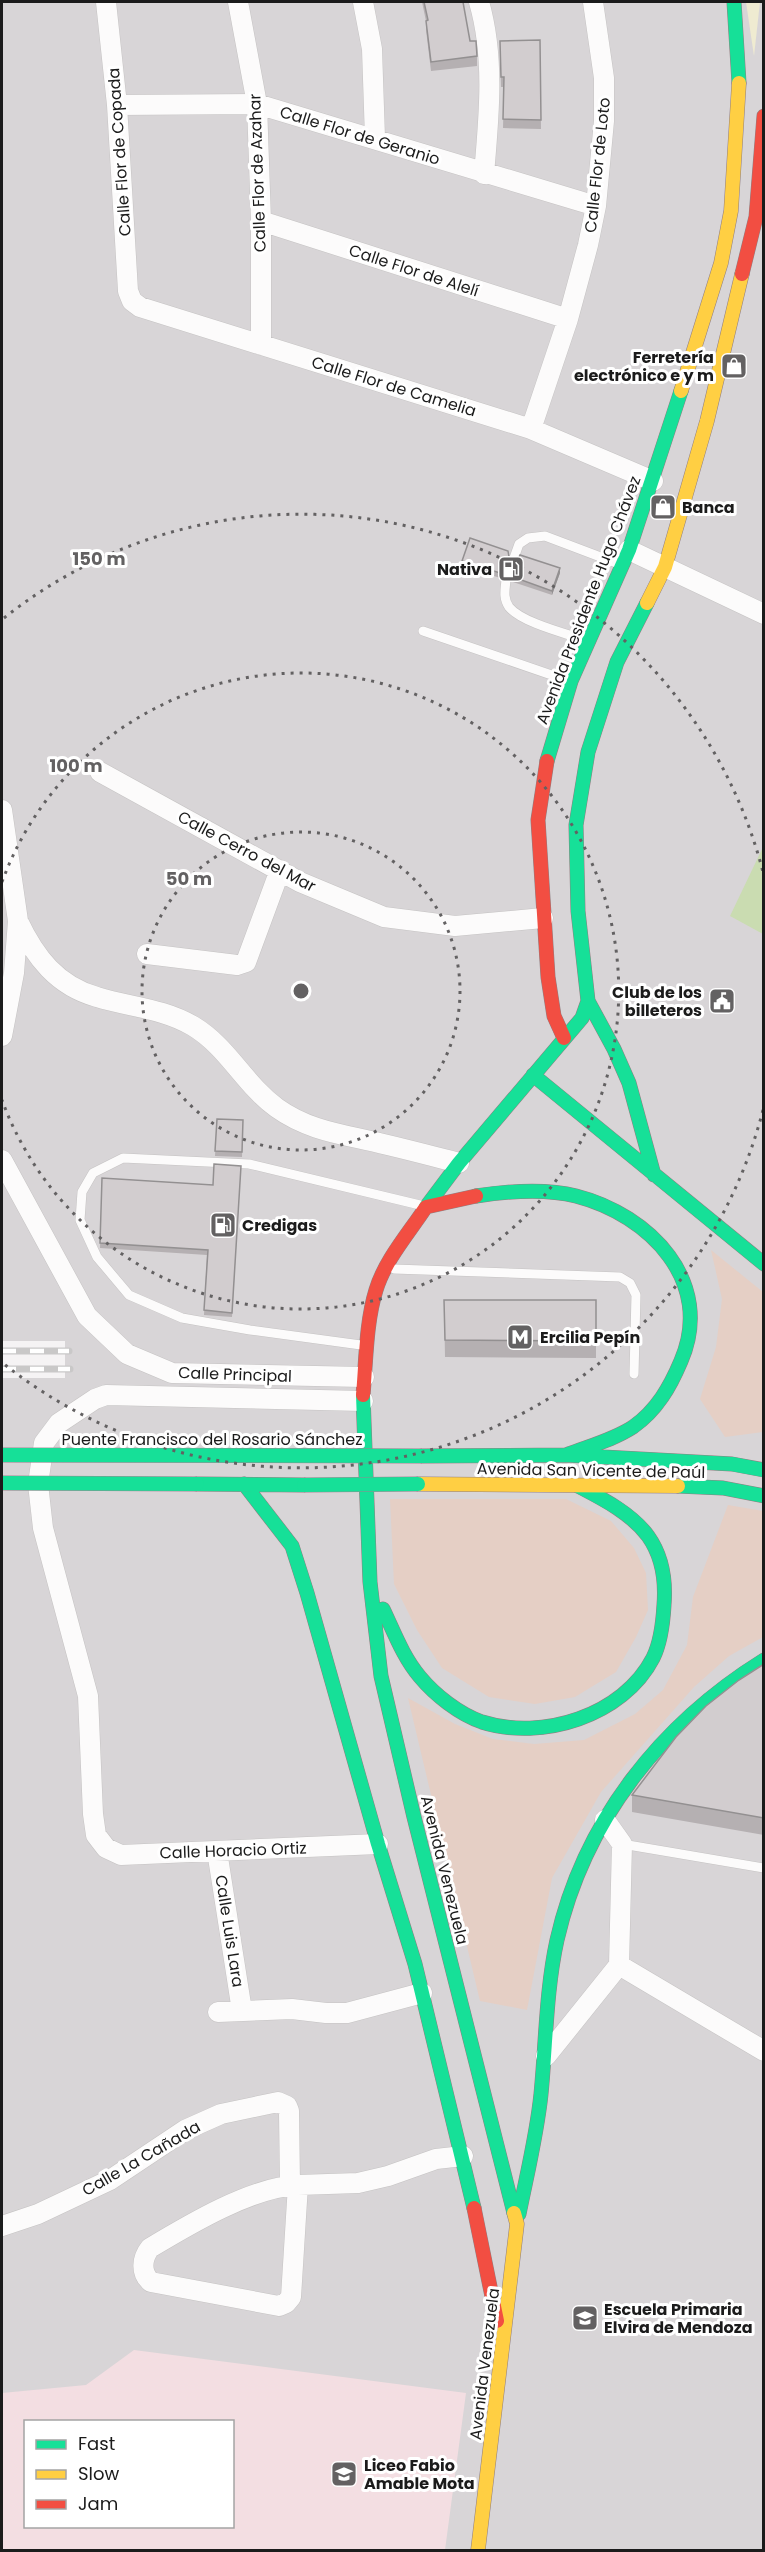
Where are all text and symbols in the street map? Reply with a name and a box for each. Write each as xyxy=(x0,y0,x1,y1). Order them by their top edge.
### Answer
street label: Calle Flor de Copada xyxy=(102,67,137,237)
street label: Calle Flor de Azahar xyxy=(243,93,272,253)
street label: Calle Flor de Loto xyxy=(579,96,616,234)
street label: Calle Flor de Geranio xyxy=(277,100,443,171)
street label: Calle Flor de Alelí xyxy=(346,239,482,302)
place label: Ferretería electrónico e y m xyxy=(574,346,714,387)
street label: Calle Flor de Camelia xyxy=(309,350,479,422)
shop icon: Ferretería electrónico e y m xyxy=(719,351,749,381)
street label: Avenida Presidente Hugo Chávez xyxy=(530,473,647,728)
shop icon: Banca xyxy=(648,492,678,522)
place label: Banca xyxy=(682,496,735,519)
text: 150 m xyxy=(72,546,126,571)
fuel station icon: Nativa xyxy=(496,554,526,584)
place label: Nativa xyxy=(437,558,492,581)
text: 100 m xyxy=(49,753,103,778)
street label: Calle Cerro del Mar xyxy=(174,805,320,898)
text: 50 m xyxy=(166,866,212,891)
centre of rings xyxy=(291,981,311,1001)
place label: Club de los billeteros xyxy=(612,981,702,1022)
public building icon: Club de los billeteros xyxy=(707,986,737,1016)
fuel station icon: Credigas xyxy=(208,1210,238,1240)
place label: Credigas xyxy=(242,1214,317,1237)
metro station icon: Ercilia Pepín xyxy=(505,1322,535,1352)
place label: Ercilia Pepín xyxy=(540,1326,640,1349)
street label: Calle Principal xyxy=(178,1361,292,1388)
street label: Puente Francisco del Rosario Sánchez xyxy=(61,1428,363,1451)
street label: Avenida San Vicente de Paúl xyxy=(477,1457,705,1484)
street label: Avenida Venezuela xyxy=(415,1793,474,1947)
street label: Calle Horacio Ortiz xyxy=(159,1836,307,1865)
street label: Calle Luis Lara xyxy=(209,1873,250,1989)
street label: Calle La Cañada xyxy=(78,2115,205,2202)
street label: Avenida Venezuela xyxy=(464,2287,505,2441)
place label: Escuela Primaria Elvira de Mendoza xyxy=(604,2298,753,2339)
school or university icon: Escuela Primaria Elvira de Mendoza xyxy=(570,2303,600,2333)
legend xyxy=(24,2420,234,2528)
text: Fast xyxy=(78,2431,115,2456)
place label: Liceo Fabio Amable Mota xyxy=(364,2454,475,2495)
school or university icon: Liceo Fabio Amable Mota xyxy=(329,2459,359,2489)
text: Slow xyxy=(78,2461,120,2486)
text: Jam xyxy=(78,2491,118,2516)

